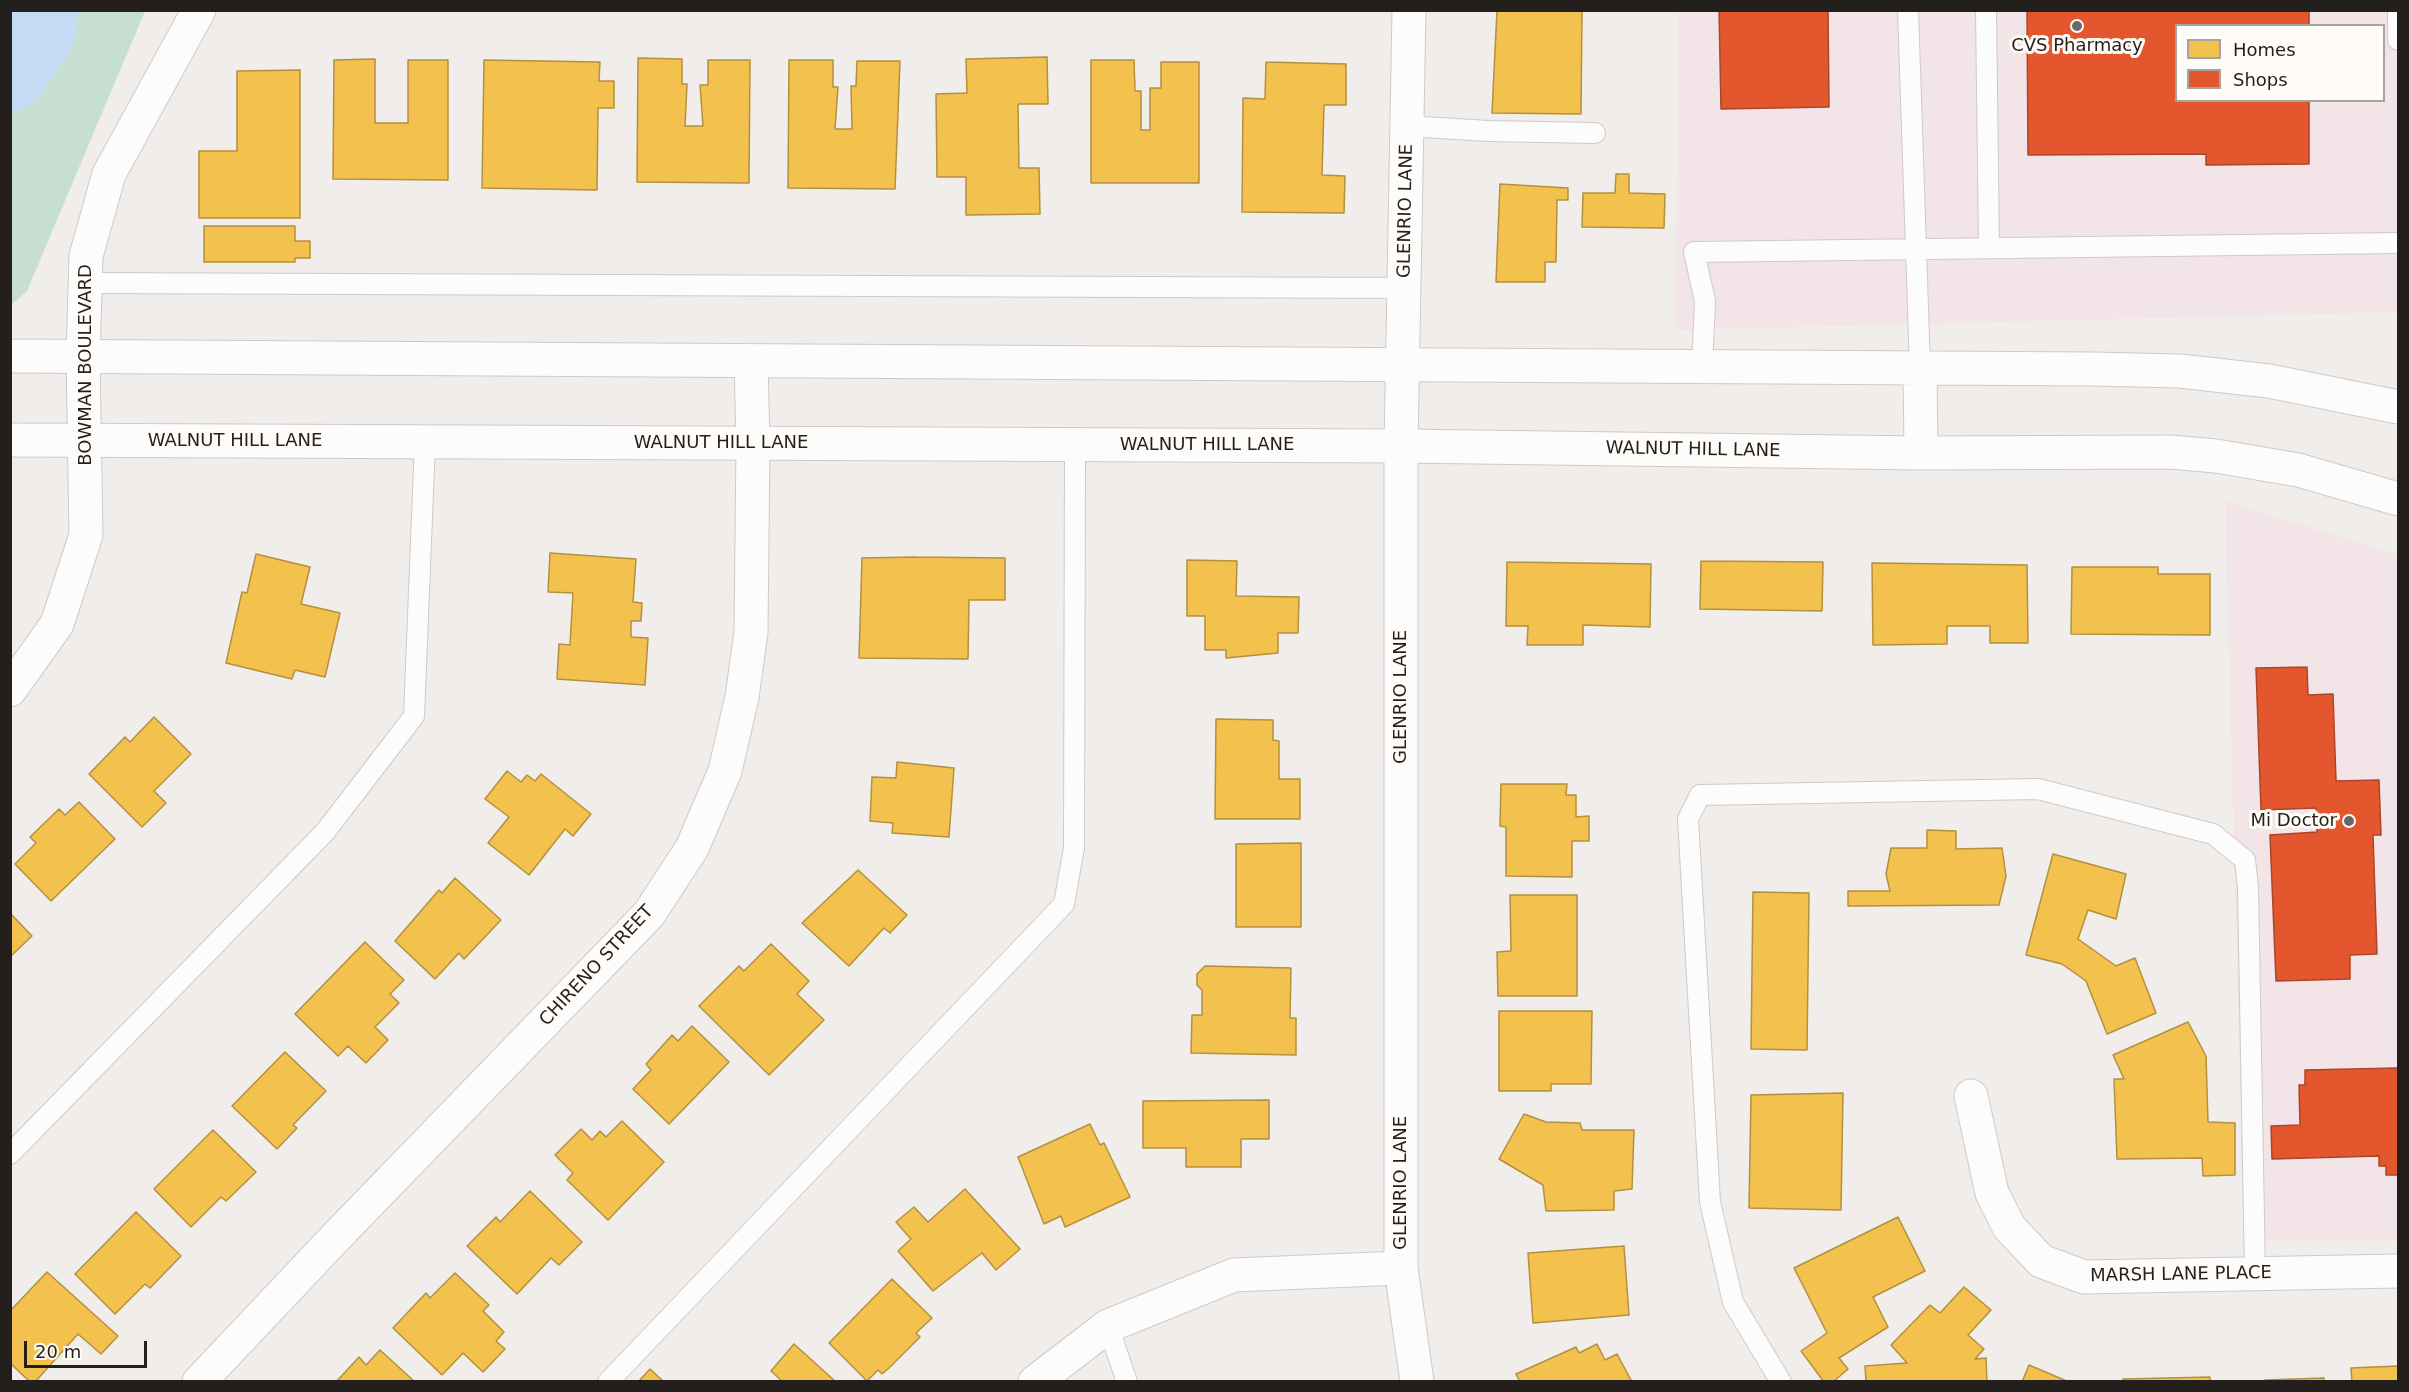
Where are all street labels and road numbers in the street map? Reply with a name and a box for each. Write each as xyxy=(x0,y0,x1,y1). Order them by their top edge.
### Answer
street label: GLENRIO LANE xyxy=(1394,144,1418,278)
street label: BOWMAN BOULEVARD xyxy=(75,264,97,466)
street label: WALNUT HILL LANE xyxy=(148,430,322,452)
street label: WALNUT HILL LANE xyxy=(634,432,808,454)
street label: WALNUT HILL LANE xyxy=(1120,434,1294,456)
street label: WALNUT HILL LANE xyxy=(1605,438,1781,462)
street label: GLENRIO LANE xyxy=(1390,630,1412,764)
street label: CHIRENO STREET xyxy=(535,901,659,1031)
street label: GLENRIO LANE xyxy=(1390,1116,1412,1250)
street label: MARSH LANE PLACE xyxy=(2090,1263,2272,1287)

